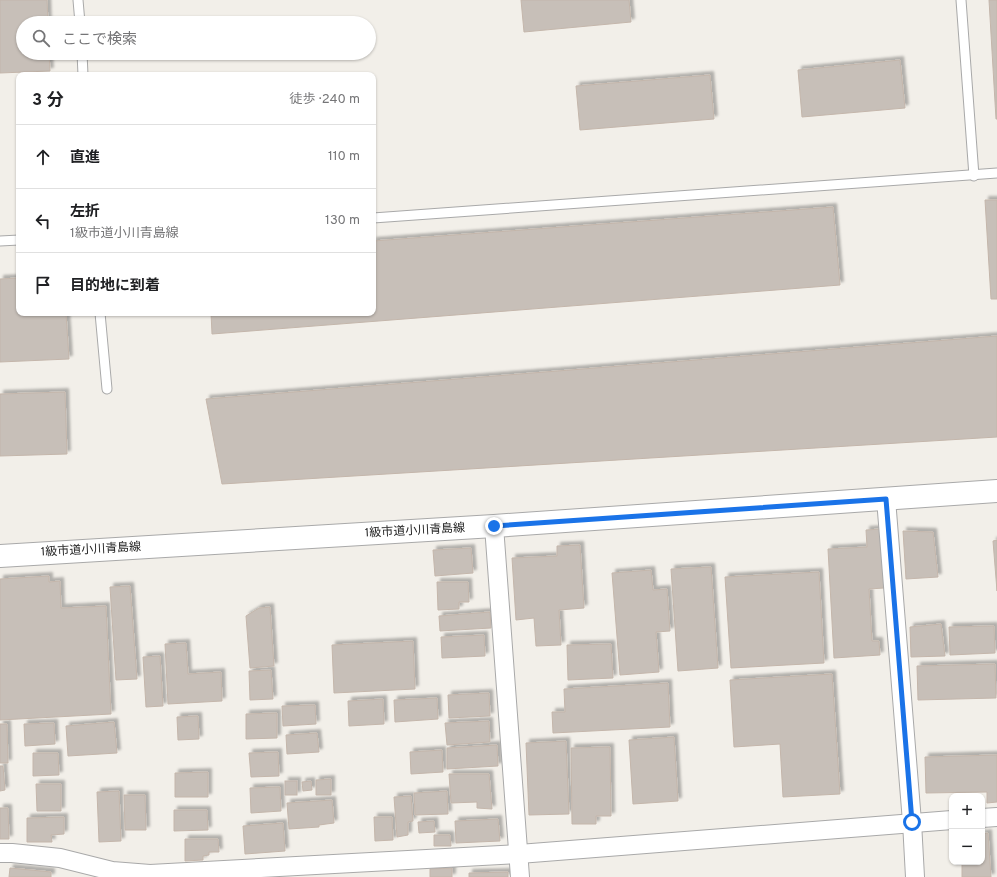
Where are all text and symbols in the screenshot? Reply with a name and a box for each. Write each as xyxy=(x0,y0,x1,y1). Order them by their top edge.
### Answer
search box xyxy=(16,16,376,60)
icon: search xyxy=(30,27,52,49)
text: ここで検索 xyxy=(62,31,137,50)
text: 3 分 xyxy=(32,90,63,112)
text: 徒歩 · 240 m xyxy=(290,92,360,108)
icon: ahead xyxy=(32,146,54,168)
text: 直進 xyxy=(70,149,100,168)
text: 110 m xyxy=(328,149,360,165)
text: 左折 xyxy=(70,203,100,222)
icon: left xyxy=(32,210,54,232)
text: 130 m xyxy=(325,213,360,229)
text: 1級市道小川青島線 xyxy=(70,226,179,242)
icon: arrive xyxy=(32,274,54,296)
text: 目的地に到着 xyxy=(70,277,160,296)
route end xyxy=(485,517,503,535)
street label: 1級市道小川青島線 xyxy=(364,520,466,542)
street label: 1級市道小川青島線 xyxy=(40,539,142,561)
map controls xyxy=(949,793,985,865)
button: + xyxy=(949,793,985,829)
route start xyxy=(903,813,921,831)
button: − xyxy=(949,829,985,865)

